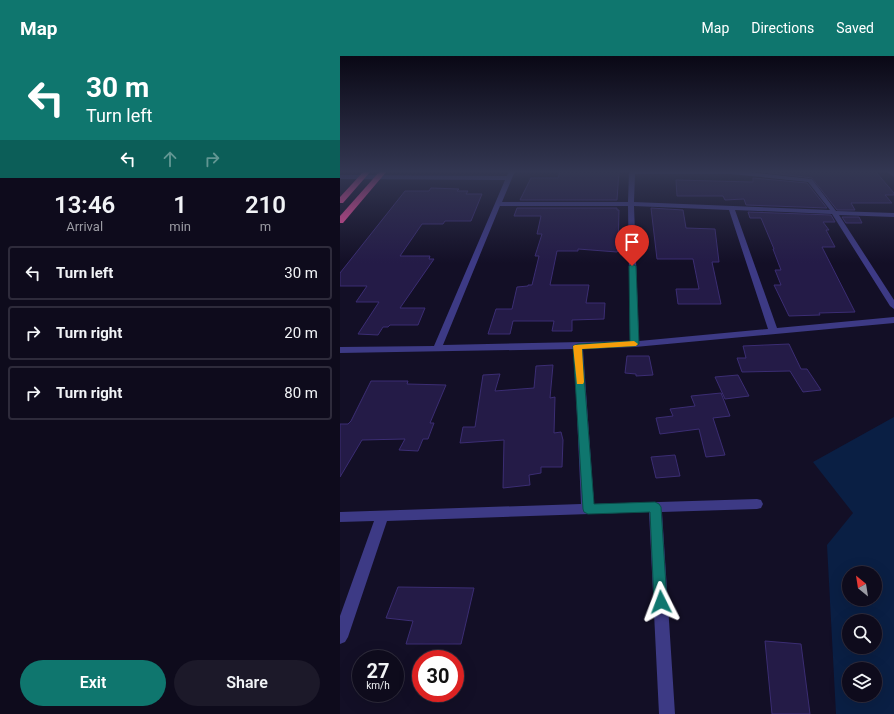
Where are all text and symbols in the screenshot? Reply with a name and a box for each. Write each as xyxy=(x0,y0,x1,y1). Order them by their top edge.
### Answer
text: Map xyxy=(20,17,58,40)
text: Map xyxy=(702,20,729,36)
text: Directions xyxy=(751,20,814,36)
text: Saved xyxy=(836,20,874,36)
text: 30 m xyxy=(86,71,149,104)
icon: left xyxy=(20,72,72,124)
text: Turn left xyxy=(86,105,152,126)
icon: left xyxy=(117,148,139,170)
icon: ahead xyxy=(159,148,181,170)
icon: right xyxy=(201,148,223,170)
text: 13:46 xyxy=(54,191,115,219)
text: 1 xyxy=(173,191,187,219)
text: 210 xyxy=(245,191,286,219)
text: Arrival xyxy=(66,219,103,234)
text: min xyxy=(169,219,191,234)
text: m xyxy=(260,219,271,234)
pin xyxy=(615,225,649,266)
icon: arrive xyxy=(621,231,643,253)
icon: left xyxy=(22,262,44,284)
text: Turn left xyxy=(56,264,113,282)
text: 30 m xyxy=(284,264,318,282)
icon: right xyxy=(22,322,44,344)
text: Turn right xyxy=(56,324,122,342)
text: 20 m xyxy=(284,324,318,342)
icon: right xyxy=(22,382,44,404)
text: Turn right xyxy=(56,384,122,402)
text: 80 m xyxy=(284,384,318,402)
north arrow xyxy=(842,566,882,606)
map controls xyxy=(842,566,882,702)
position arrow xyxy=(640,581,682,623)
button: search xyxy=(842,614,882,654)
speed limit sign: 30 xyxy=(412,650,464,702)
text: 27 xyxy=(367,659,389,683)
button: Exit xyxy=(20,660,166,706)
button: Share xyxy=(174,660,320,706)
button: layers xyxy=(842,662,882,702)
text: km/h xyxy=(366,680,390,691)

